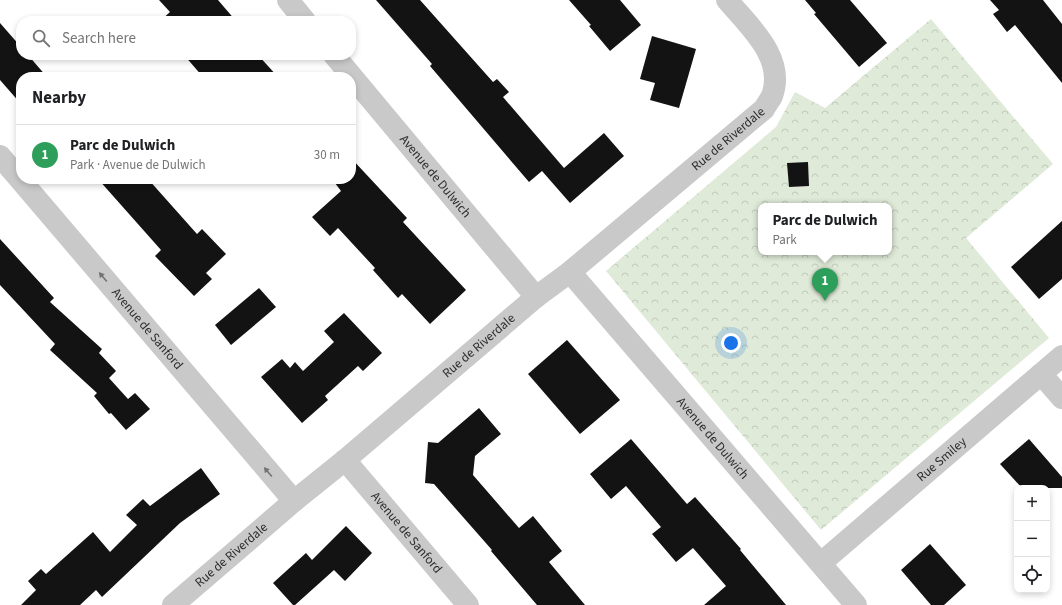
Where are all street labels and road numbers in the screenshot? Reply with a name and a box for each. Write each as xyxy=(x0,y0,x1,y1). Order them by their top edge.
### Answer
street label: Rue de Riverdale xyxy=(688,103,769,175)
street label: Avenue de Dulwich xyxy=(395,131,475,222)
street label: Avenue de Sanford xyxy=(107,284,187,373)
street label: Rue de Riverdale xyxy=(438,309,519,382)
street label: Avenue de Dulwich xyxy=(672,393,753,483)
street label: Rue Smiley xyxy=(913,433,970,486)
street label: Avenue de Sanford xyxy=(367,488,446,577)
street label: Rue de Riverdale xyxy=(191,518,272,591)

